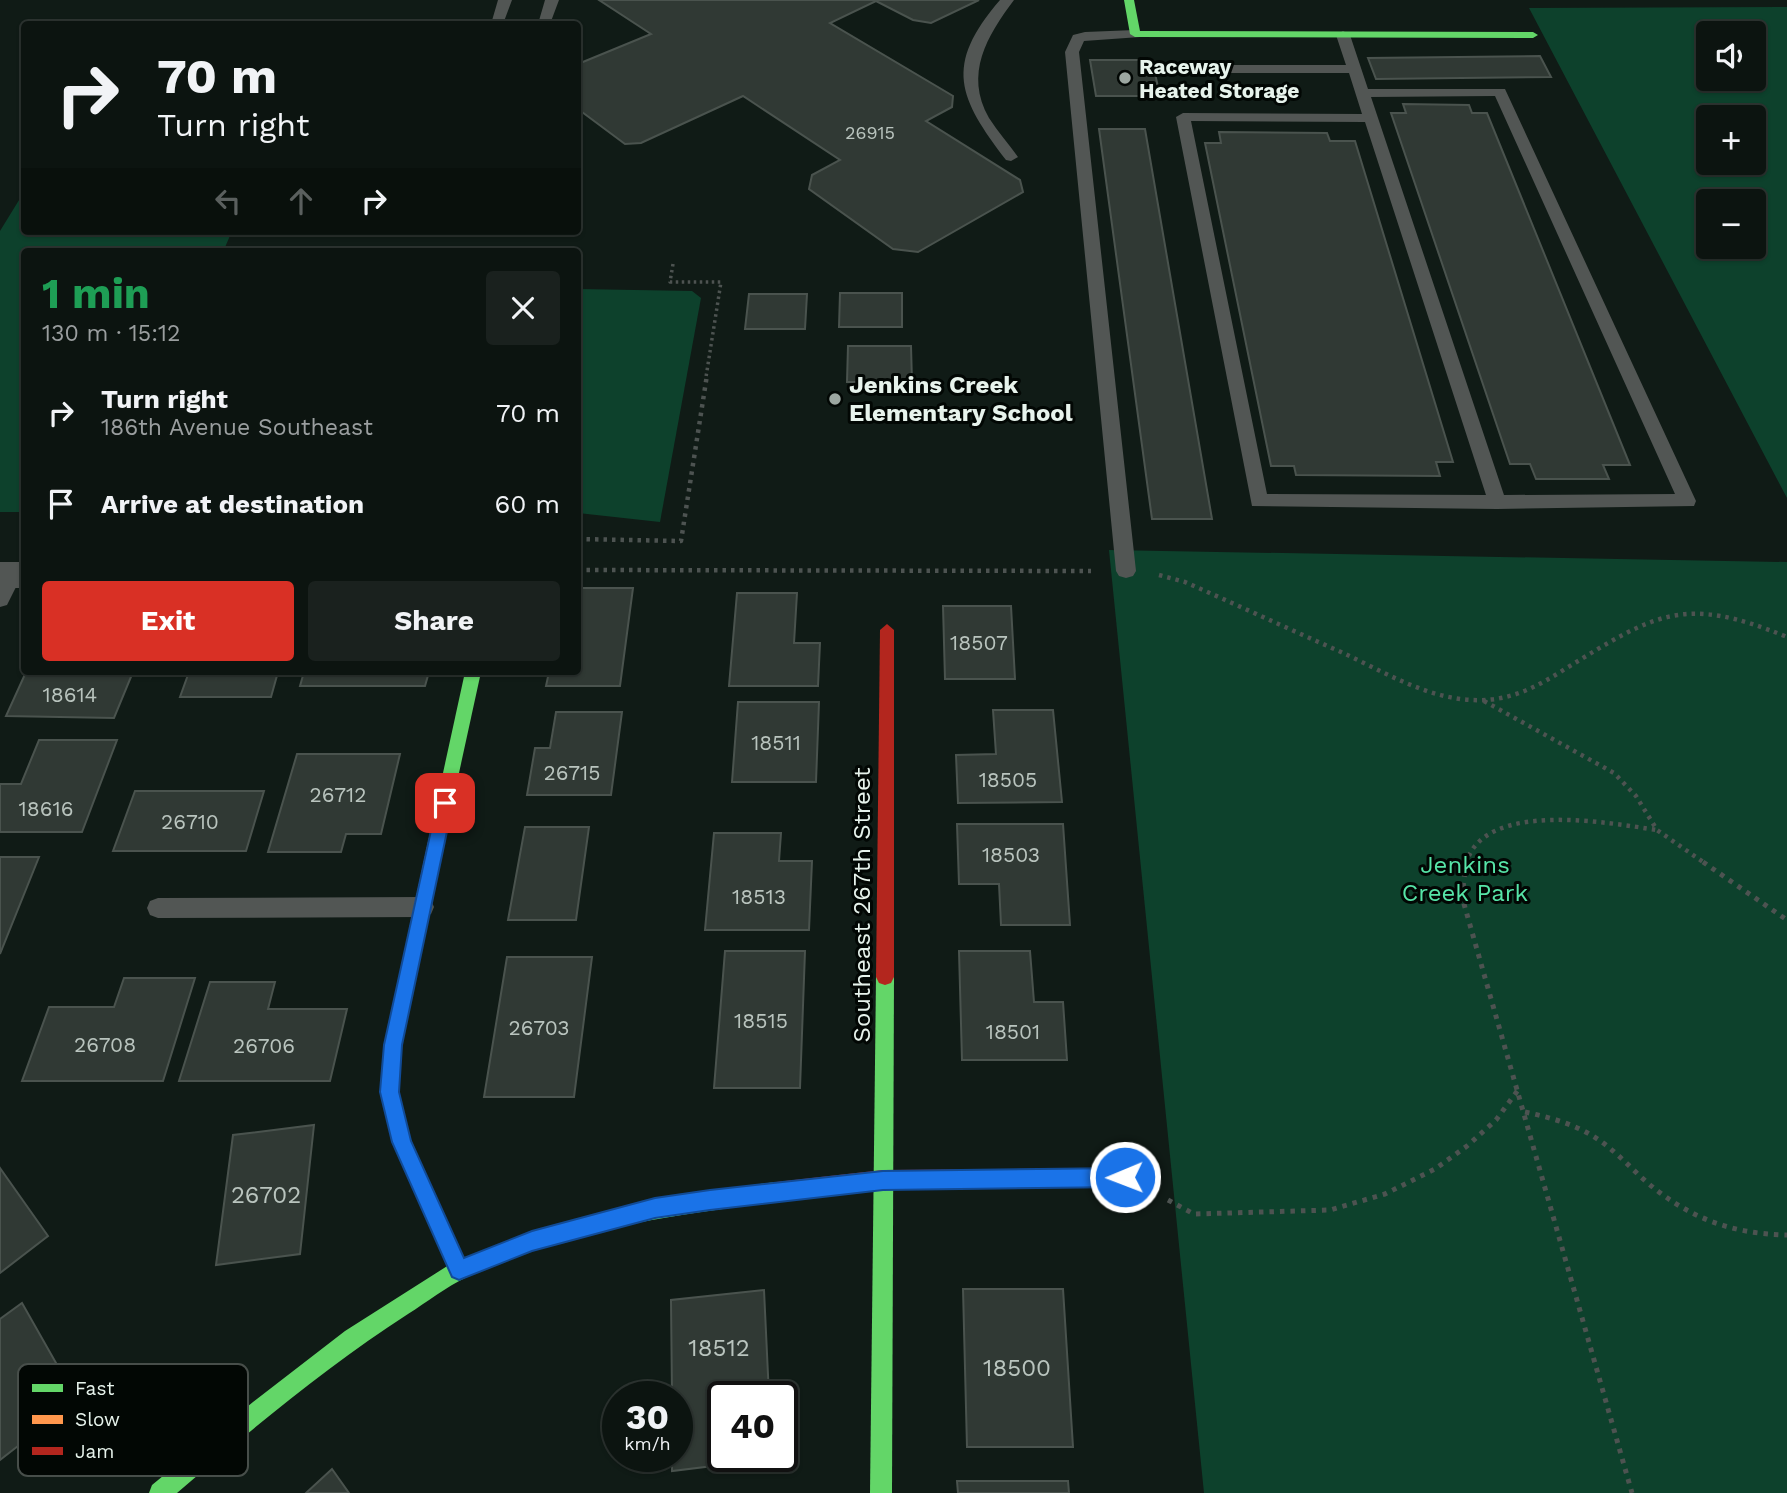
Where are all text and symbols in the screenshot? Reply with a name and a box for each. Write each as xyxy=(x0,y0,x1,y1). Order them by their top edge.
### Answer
map controls xyxy=(1696,21,1766,259)
button: sound xyxy=(1696,21,1766,91)
text: 70 m xyxy=(157,47,277,105)
icon: right xyxy=(42,49,133,140)
place label: Raceway Heated Storage xyxy=(1139,54,1299,103)
marker: Raceway Heated Storage xyxy=(1117,70,1133,86)
button: + xyxy=(1696,105,1766,175)
text: Turn right xyxy=(157,106,309,144)
house number: 26915 xyxy=(845,122,895,143)
icon: left xyxy=(209,182,247,220)
icon: ahead xyxy=(282,182,320,220)
icon: right xyxy=(355,182,393,220)
button: − xyxy=(1696,189,1766,259)
text: 1 min xyxy=(42,269,150,318)
button: close xyxy=(486,271,560,345)
text: 130 m · 15:12 xyxy=(42,320,180,347)
place label: Jenkins Creek Elementary School xyxy=(849,371,1073,427)
text: Turn right xyxy=(101,384,228,414)
marker: Jenkins Creek Elementary School xyxy=(827,391,843,407)
icon: right xyxy=(42,394,80,432)
text: 70 m xyxy=(496,398,560,428)
text: 186th Avenue Southeast xyxy=(101,414,373,441)
icon: arrive xyxy=(42,485,80,523)
text: Arrive at destination xyxy=(101,489,364,519)
text: 60 m xyxy=(494,489,560,519)
button: Exit xyxy=(42,581,294,661)
button: Share xyxy=(308,581,560,661)
house number: 18507 xyxy=(950,630,1008,655)
house number: 18614 xyxy=(43,682,97,707)
house number: 18511 xyxy=(751,730,801,755)
house number: 26715 xyxy=(544,760,601,785)
house number: 18505 xyxy=(979,767,1037,792)
street label: Southeast 267th Street xyxy=(848,768,876,1042)
pin xyxy=(415,773,475,833)
house number: 26712 xyxy=(309,782,367,807)
icon: arrive xyxy=(426,784,464,822)
house number: 18616 xyxy=(19,796,73,821)
house number: 26710 xyxy=(161,809,219,834)
house number: 18503 xyxy=(982,842,1040,867)
park label: Jenkins Creek Park xyxy=(1402,851,1529,907)
house number: 18513 xyxy=(732,884,786,909)
house number: 18515 xyxy=(734,1008,788,1033)
house number: 26703 xyxy=(508,1015,570,1040)
house number: 18501 xyxy=(986,1019,1040,1044)
house number: 26708 xyxy=(74,1032,136,1057)
house number: 26706 xyxy=(233,1033,295,1058)
position arrow xyxy=(1088,1140,1162,1214)
house number: 26702 xyxy=(231,1181,301,1209)
house number: 18512 xyxy=(688,1334,750,1362)
house number: 18500 xyxy=(983,1354,1051,1382)
legend xyxy=(18,1364,248,1476)
text: Fast xyxy=(75,1377,114,1400)
speed limit sign: 40 xyxy=(707,1381,798,1472)
text: 30 xyxy=(626,1396,669,1438)
text: Slow xyxy=(75,1408,120,1431)
text: km/h xyxy=(624,1433,671,1454)
text: Jam xyxy=(75,1440,114,1463)

